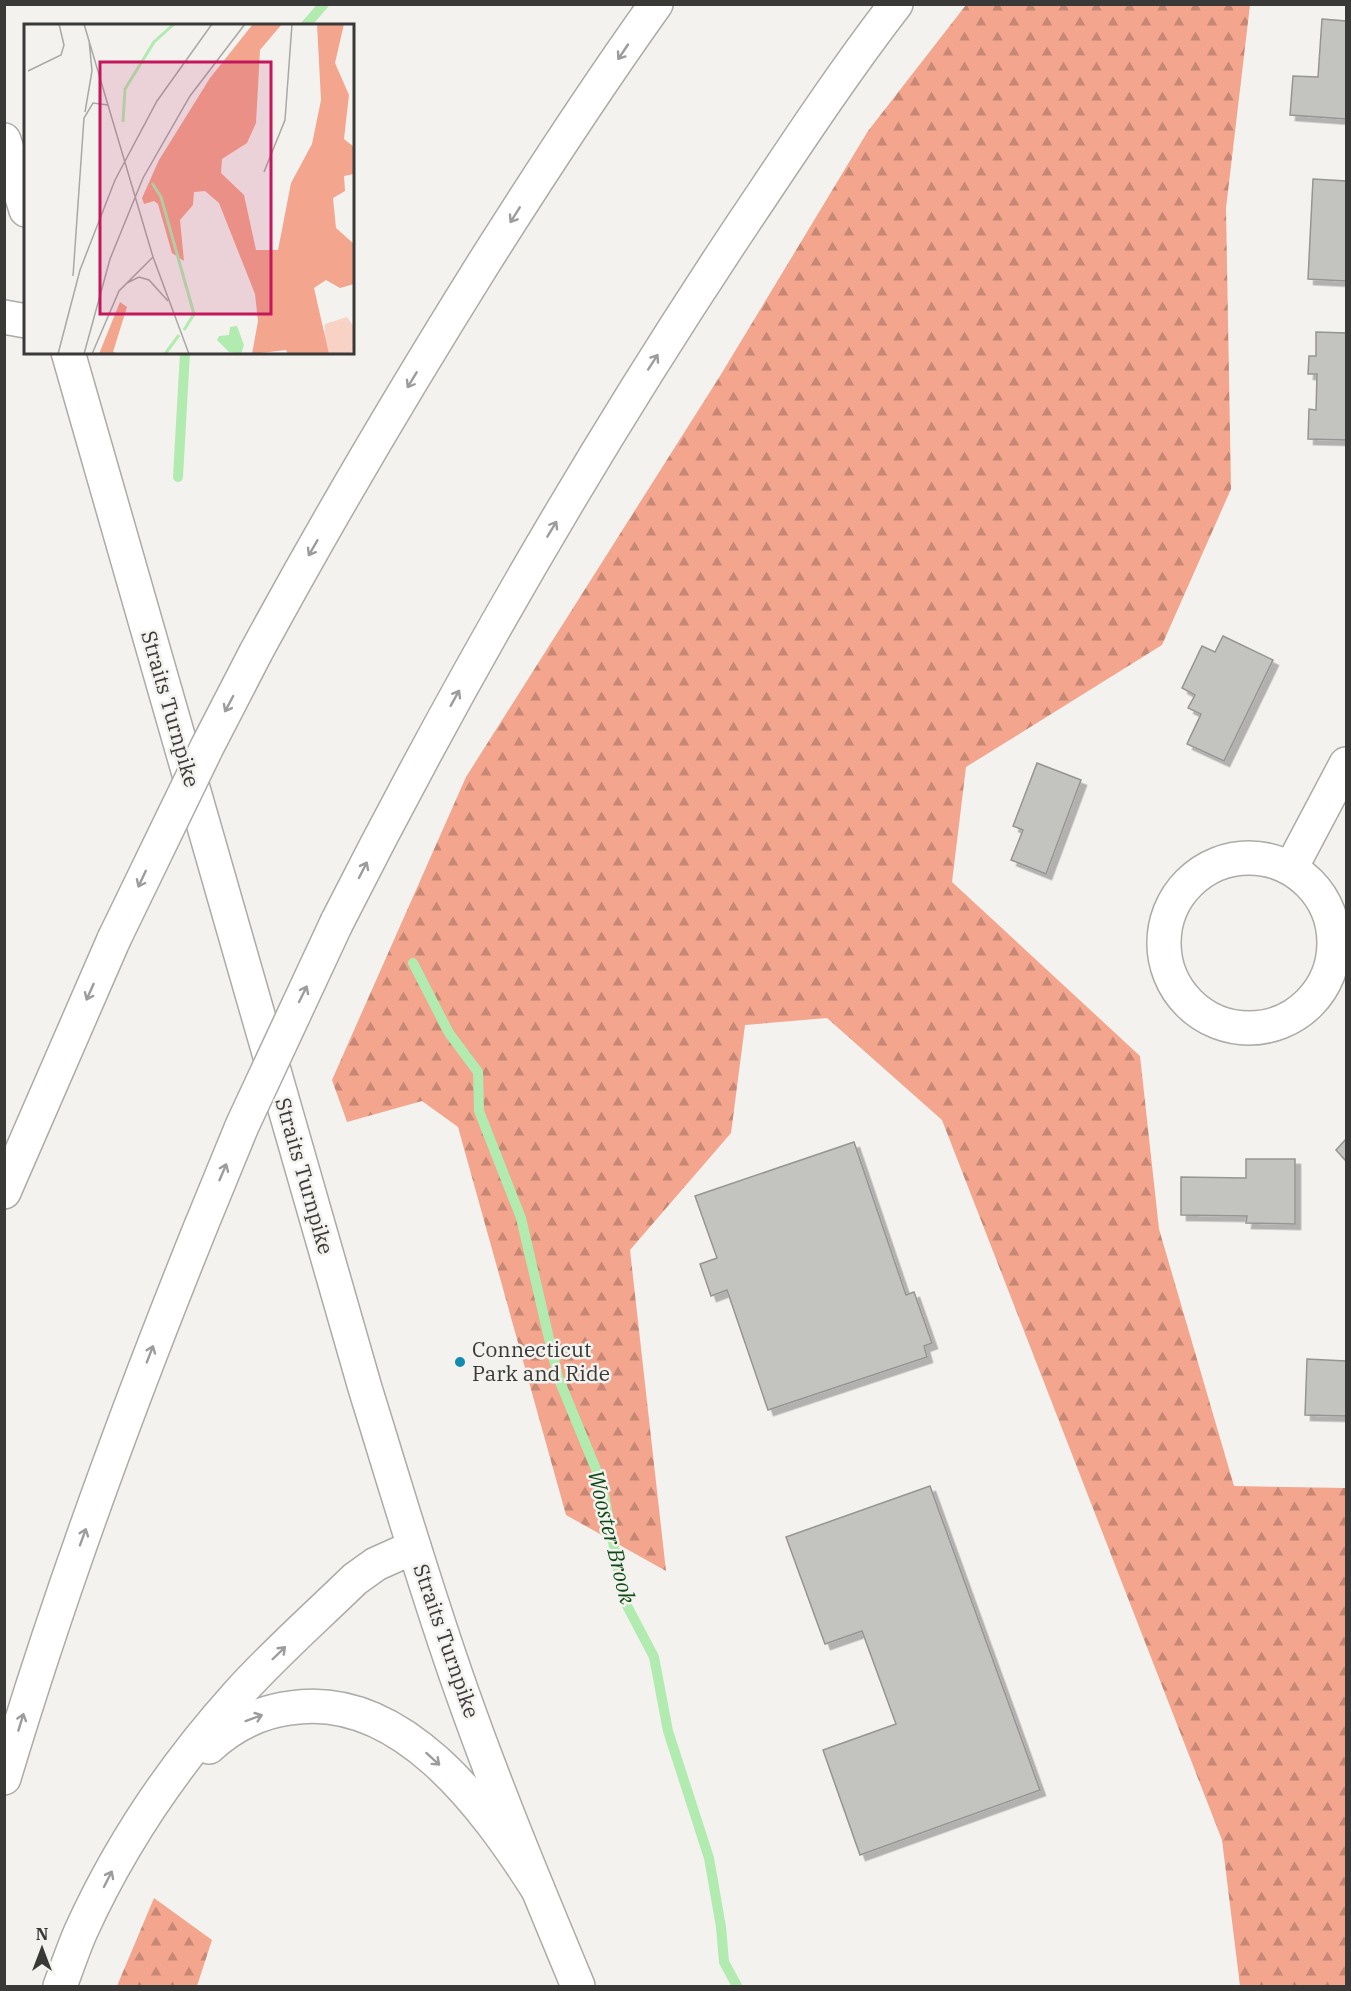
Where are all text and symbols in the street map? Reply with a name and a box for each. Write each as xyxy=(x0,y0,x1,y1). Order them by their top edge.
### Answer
inset map xyxy=(24,24,354,354)
one-way arrow xyxy=(617,44,629,60)
one-way arrow xyxy=(508,206,521,223)
one-way arrow xyxy=(647,354,659,371)
one-way arrow xyxy=(405,371,417,388)
one-way arrow xyxy=(546,521,558,538)
one-way arrow xyxy=(307,539,318,557)
street label: Straits Turnpike xyxy=(135,627,207,790)
one-way arrow xyxy=(449,690,461,707)
one-way arrow xyxy=(223,695,234,713)
one-way arrow xyxy=(358,862,370,880)
one-way arrow xyxy=(136,869,148,887)
one-way arrow xyxy=(84,983,95,1001)
one-way arrow xyxy=(297,985,309,1003)
street label: Straits Turnpike xyxy=(269,1094,341,1257)
one-way arrow xyxy=(218,1163,229,1181)
place label: Connecticut Park and Ride xyxy=(472,1335,610,1387)
one-way arrow xyxy=(146,1345,157,1364)
marker: Connecticut Park and Ride xyxy=(453,1355,467,1369)
water label: Wooster Brook xyxy=(582,1467,643,1607)
one-way arrow xyxy=(79,1528,90,1547)
street label: Straits Turnpike xyxy=(407,1560,486,1722)
one-way arrow xyxy=(272,1646,287,1661)
one-way arrow xyxy=(244,1711,263,1722)
one-way arrow xyxy=(16,1713,27,1732)
one-way arrow xyxy=(425,1752,440,1766)
one-way arrow xyxy=(102,1871,114,1888)
north arrow xyxy=(12,1919,72,1979)
text: N xyxy=(36,1924,48,1944)

